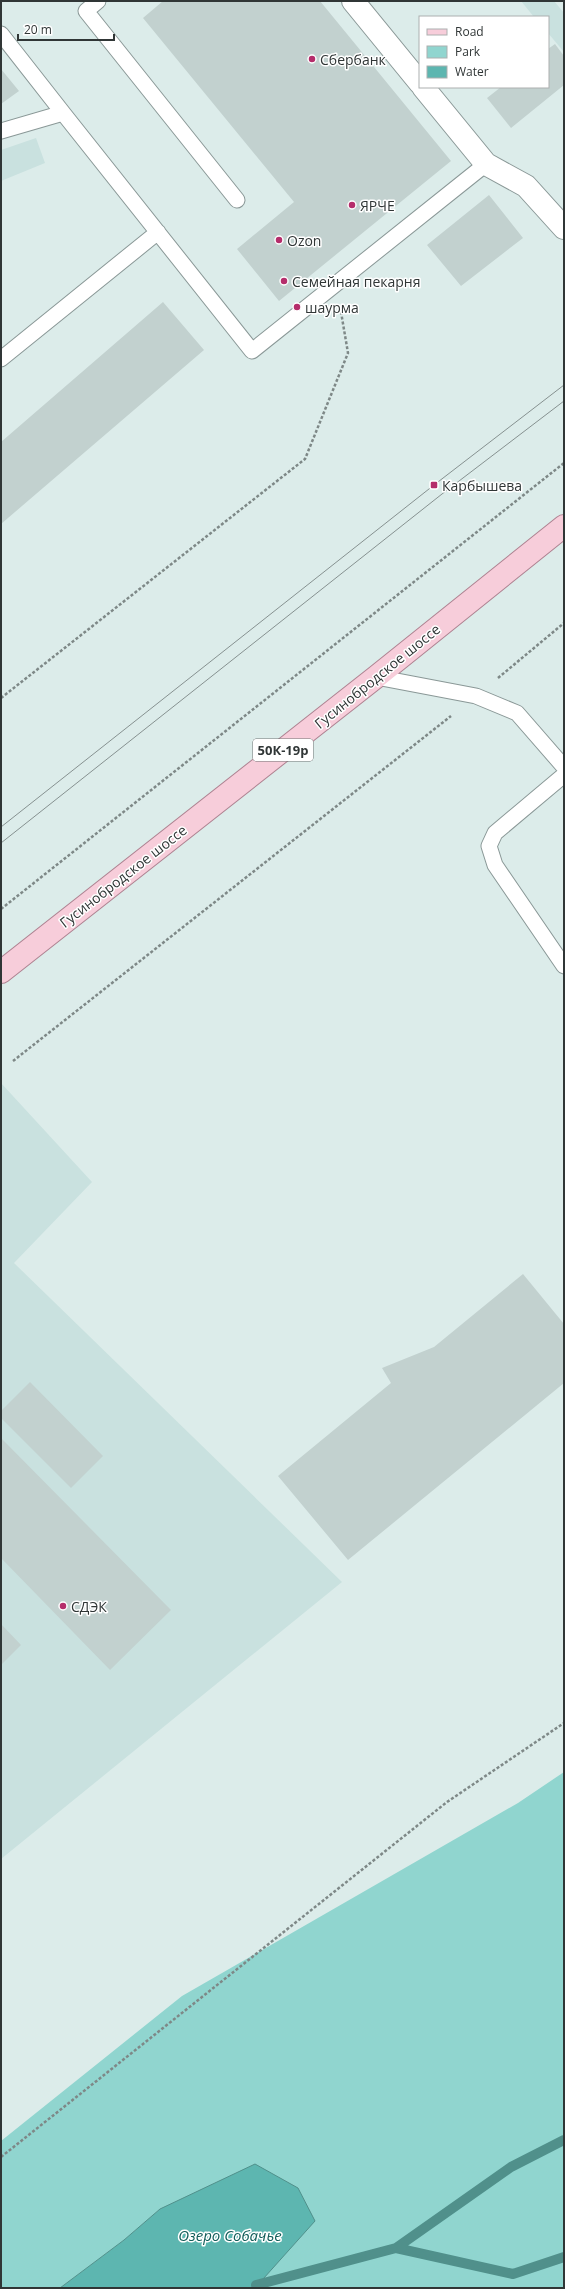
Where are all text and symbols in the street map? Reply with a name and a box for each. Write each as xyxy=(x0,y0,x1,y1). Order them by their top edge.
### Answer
scale bar xyxy=(18,16,114,42)
legend xyxy=(419,16,549,88)
text: 20 m xyxy=(24,21,52,38)
text: Road xyxy=(455,23,484,40)
text: Park xyxy=(455,43,481,60)
place label: Сбербанк xyxy=(320,50,387,69)
marker: Сбербанк xyxy=(307,54,317,64)
text: Water xyxy=(455,63,489,80)
place label: ЯРЧЕ xyxy=(360,196,395,215)
marker: ЯРЧЕ xyxy=(347,200,357,210)
place label: Ozon xyxy=(287,231,321,250)
marker: Ozon xyxy=(274,235,284,245)
place label: Семейная пекарня xyxy=(292,272,420,291)
marker: Семейная пекарня xyxy=(279,276,289,286)
place label: шаурма xyxy=(305,298,359,317)
marker: шаурма xyxy=(292,302,302,312)
place label: Карбышева xyxy=(442,476,522,495)
marker: Карбышева xyxy=(429,480,439,490)
street label: Гусинобродское шоссе xyxy=(310,619,444,733)
road number: 50К-19р xyxy=(253,739,313,761)
street label: Гусинобродское шоссе xyxy=(55,820,191,932)
place label: СДЭК xyxy=(71,1597,107,1616)
marker: СДЭК xyxy=(58,1601,68,1611)
water label: Озеро Собачье xyxy=(178,2225,282,2245)

